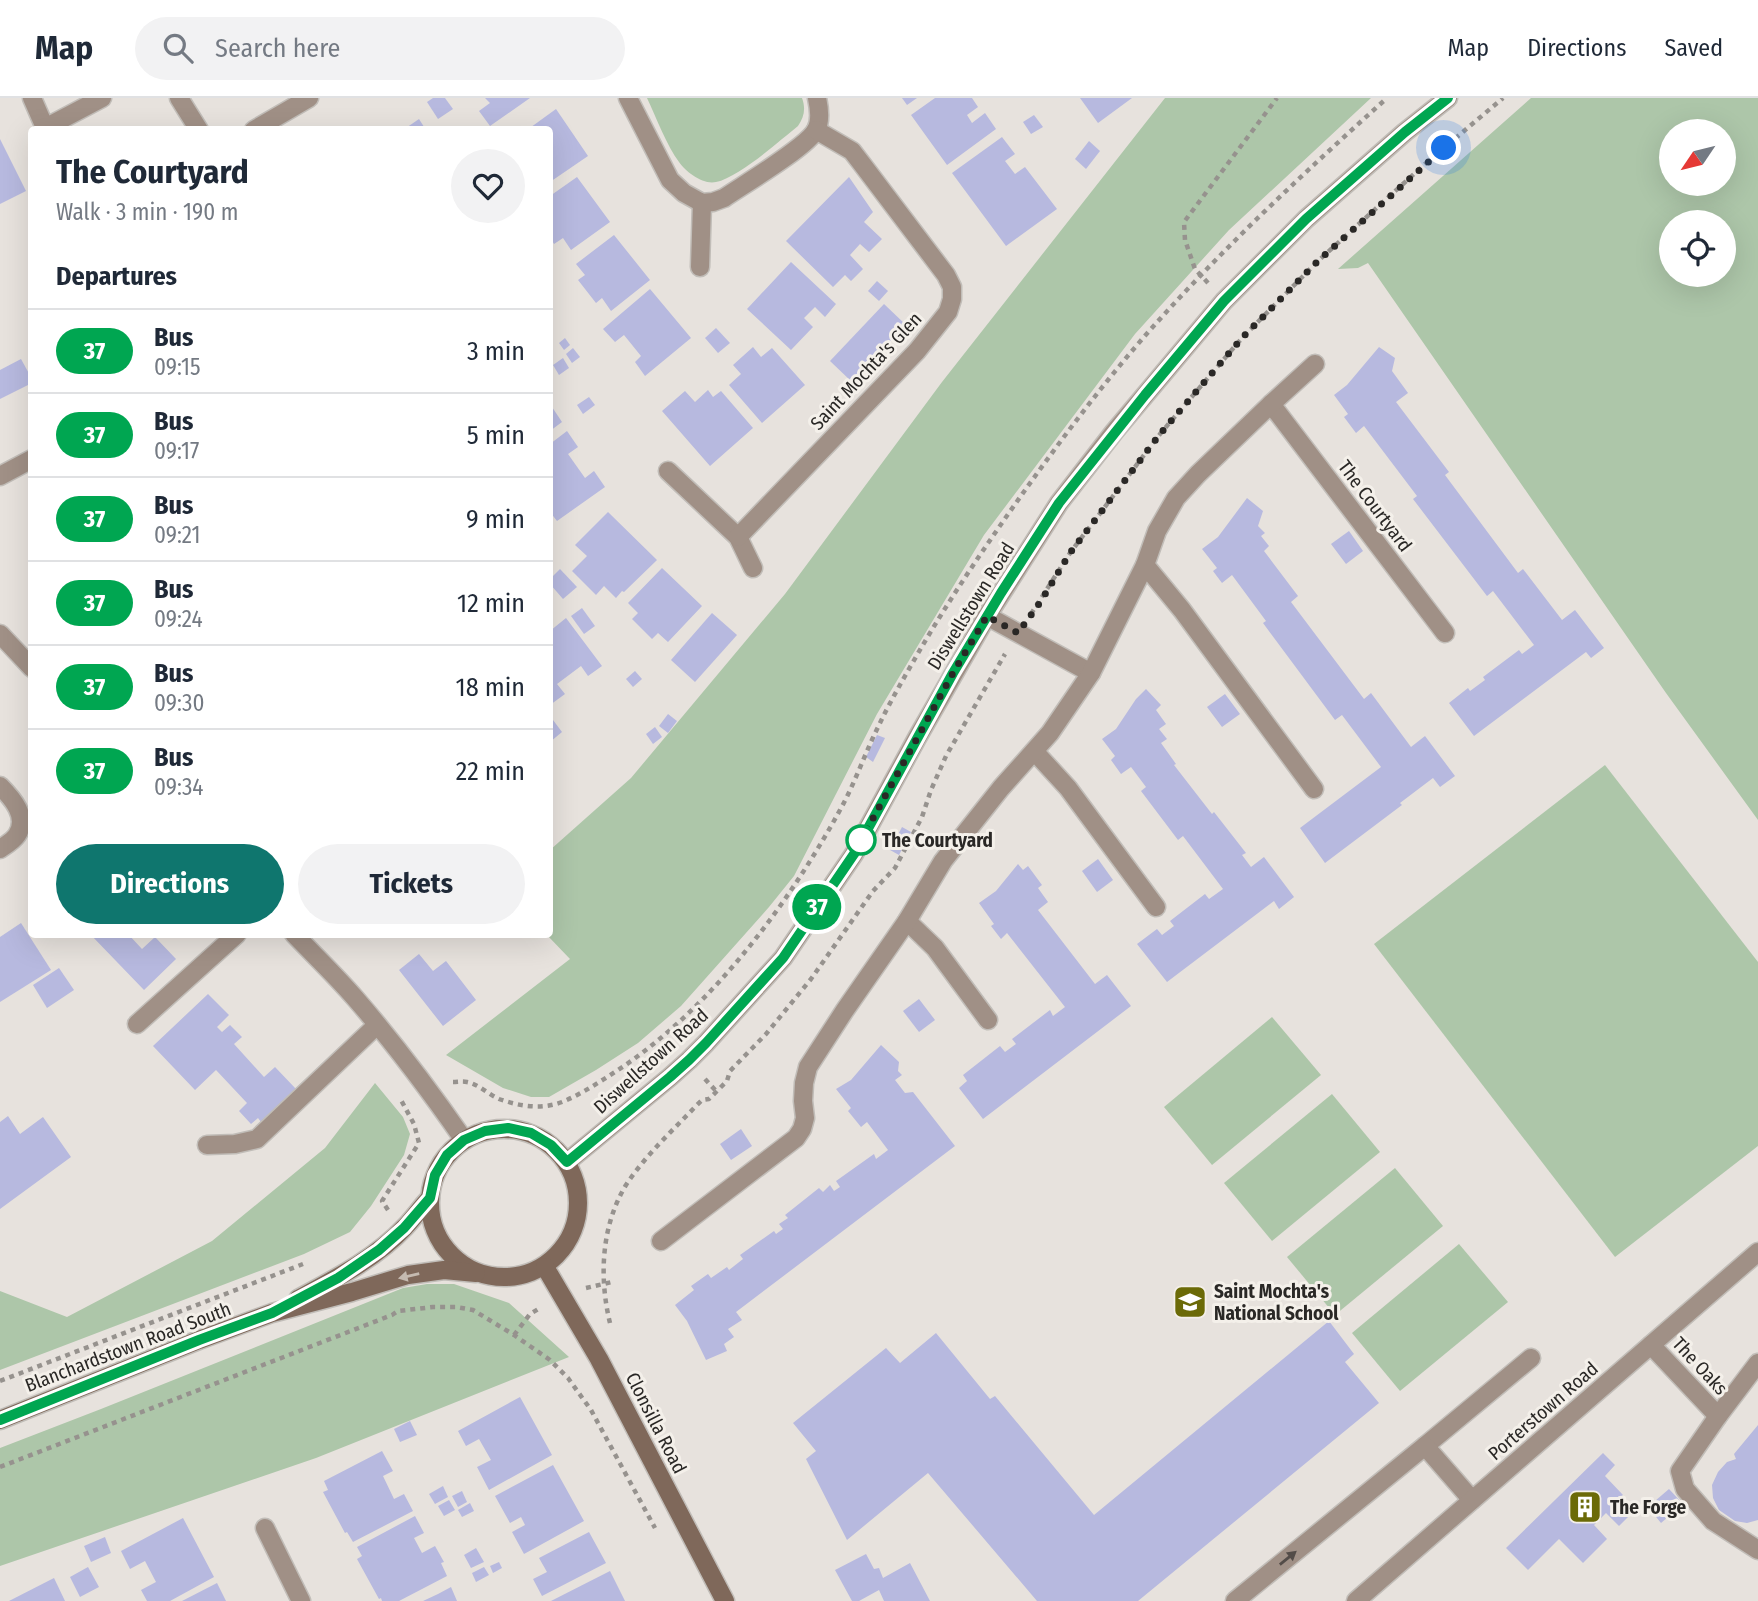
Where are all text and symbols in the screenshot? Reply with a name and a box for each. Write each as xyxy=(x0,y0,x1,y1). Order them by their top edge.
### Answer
search box xyxy=(135,17,625,80)
text: Map xyxy=(35,28,93,68)
icon: search xyxy=(159,29,197,67)
text: Search here xyxy=(215,33,340,64)
text: Map xyxy=(1448,34,1489,62)
text: Directions xyxy=(1527,34,1626,62)
text: Saved xyxy=(1664,34,1723,62)
north arrow xyxy=(1659,119,1736,196)
map controls xyxy=(1659,119,1736,287)
your location xyxy=(1426,130,1461,165)
button: heart xyxy=(451,149,525,223)
text: The Courtyard xyxy=(56,152,249,192)
text: Walk · 3 min · 190 m xyxy=(56,198,238,226)
button: locate xyxy=(1659,210,1736,287)
text: Departures xyxy=(56,261,177,292)
street label: Saint Mochta's Glen xyxy=(806,307,926,435)
text: Bus xyxy=(154,322,193,353)
text: 3 min xyxy=(467,336,525,367)
text: 37 xyxy=(84,337,105,365)
text: 09:15 xyxy=(154,353,200,381)
text: Bus xyxy=(154,406,193,437)
text: 5 min xyxy=(467,420,525,451)
text: 37 xyxy=(84,421,105,449)
text: 09:17 xyxy=(154,437,199,465)
street label: The Courtyard xyxy=(1333,456,1417,556)
text: Bus xyxy=(154,490,193,521)
text: 9 min xyxy=(466,504,525,535)
text: 37 xyxy=(84,505,105,533)
text: 09:21 xyxy=(154,521,200,549)
street label: Diswellstown Road xyxy=(923,538,1019,674)
text: Bus xyxy=(154,574,193,605)
text: 12 min xyxy=(457,588,525,619)
text: 37 xyxy=(84,589,105,617)
text: 09:24 xyxy=(154,605,203,633)
text: Bus xyxy=(154,658,193,689)
text: 18 min xyxy=(456,672,525,703)
text: 37 xyxy=(84,673,105,701)
text: 09:30 xyxy=(154,689,204,717)
text: Bus xyxy=(154,742,193,773)
text: 22 min xyxy=(456,756,525,787)
text: 37 xyxy=(84,757,105,785)
text: 09:34 xyxy=(154,773,203,801)
marker: The Courtyard xyxy=(846,825,876,855)
place label: The Courtyard xyxy=(882,829,993,852)
button: Directions xyxy=(56,844,284,924)
button: Tickets xyxy=(298,844,525,924)
line badge: 37 xyxy=(786,884,848,930)
text: 37 xyxy=(806,893,828,921)
street label: Diswellstown Road xyxy=(589,1004,713,1118)
one-way arrow xyxy=(397,1270,419,1281)
place label: Saint Mochta's National School xyxy=(1214,1280,1339,1325)
school or university icon: Saint Mochta's National School xyxy=(1171,1283,1209,1321)
street label: Blanchardstown Road South xyxy=(22,1297,234,1397)
street label: The Oaks xyxy=(1668,1332,1732,1400)
street label: Porterstown Road xyxy=(1483,1357,1603,1465)
street label: Clonsilla Road xyxy=(621,1369,691,1477)
building icon: The Forge xyxy=(1566,1488,1604,1526)
place label: The Forge xyxy=(1610,1496,1687,1519)
one-way arrow xyxy=(1279,1551,1296,1566)

